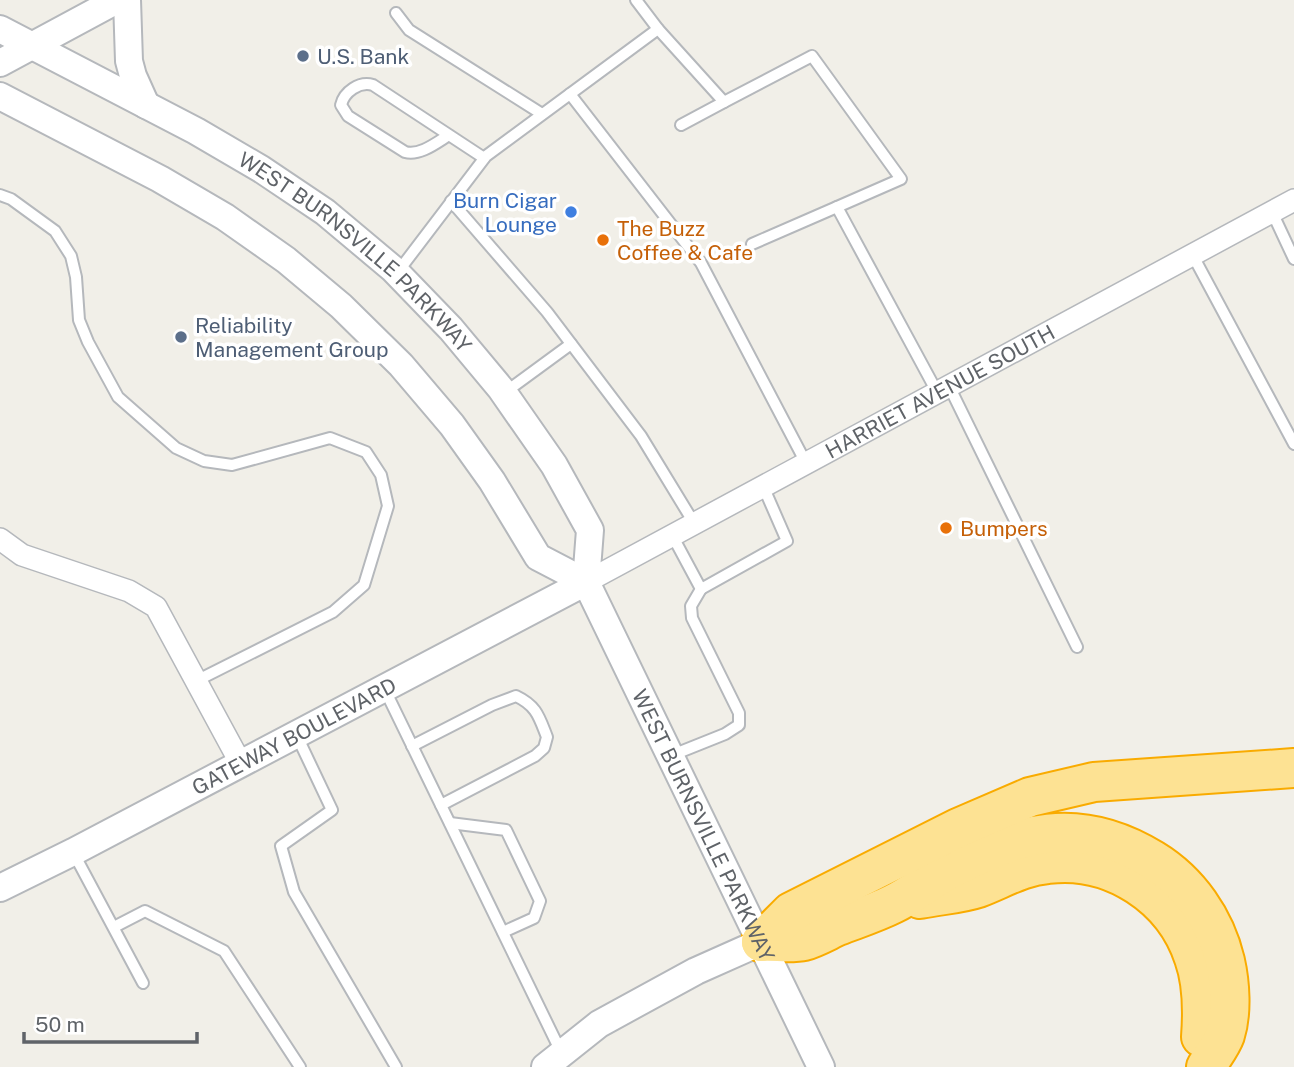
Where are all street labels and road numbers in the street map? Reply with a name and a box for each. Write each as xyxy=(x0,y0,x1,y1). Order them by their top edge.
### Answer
street label: WEST BURNSVILLE PARKWAY xyxy=(234,146,477,357)
street label: HARRIET AVENUE SOUTH xyxy=(821,319,1059,463)
street label: GATEWAY BOULEVARD xyxy=(188,672,400,800)
street label: WEST BURNSVILLE PARKWAY xyxy=(627,685,780,965)

